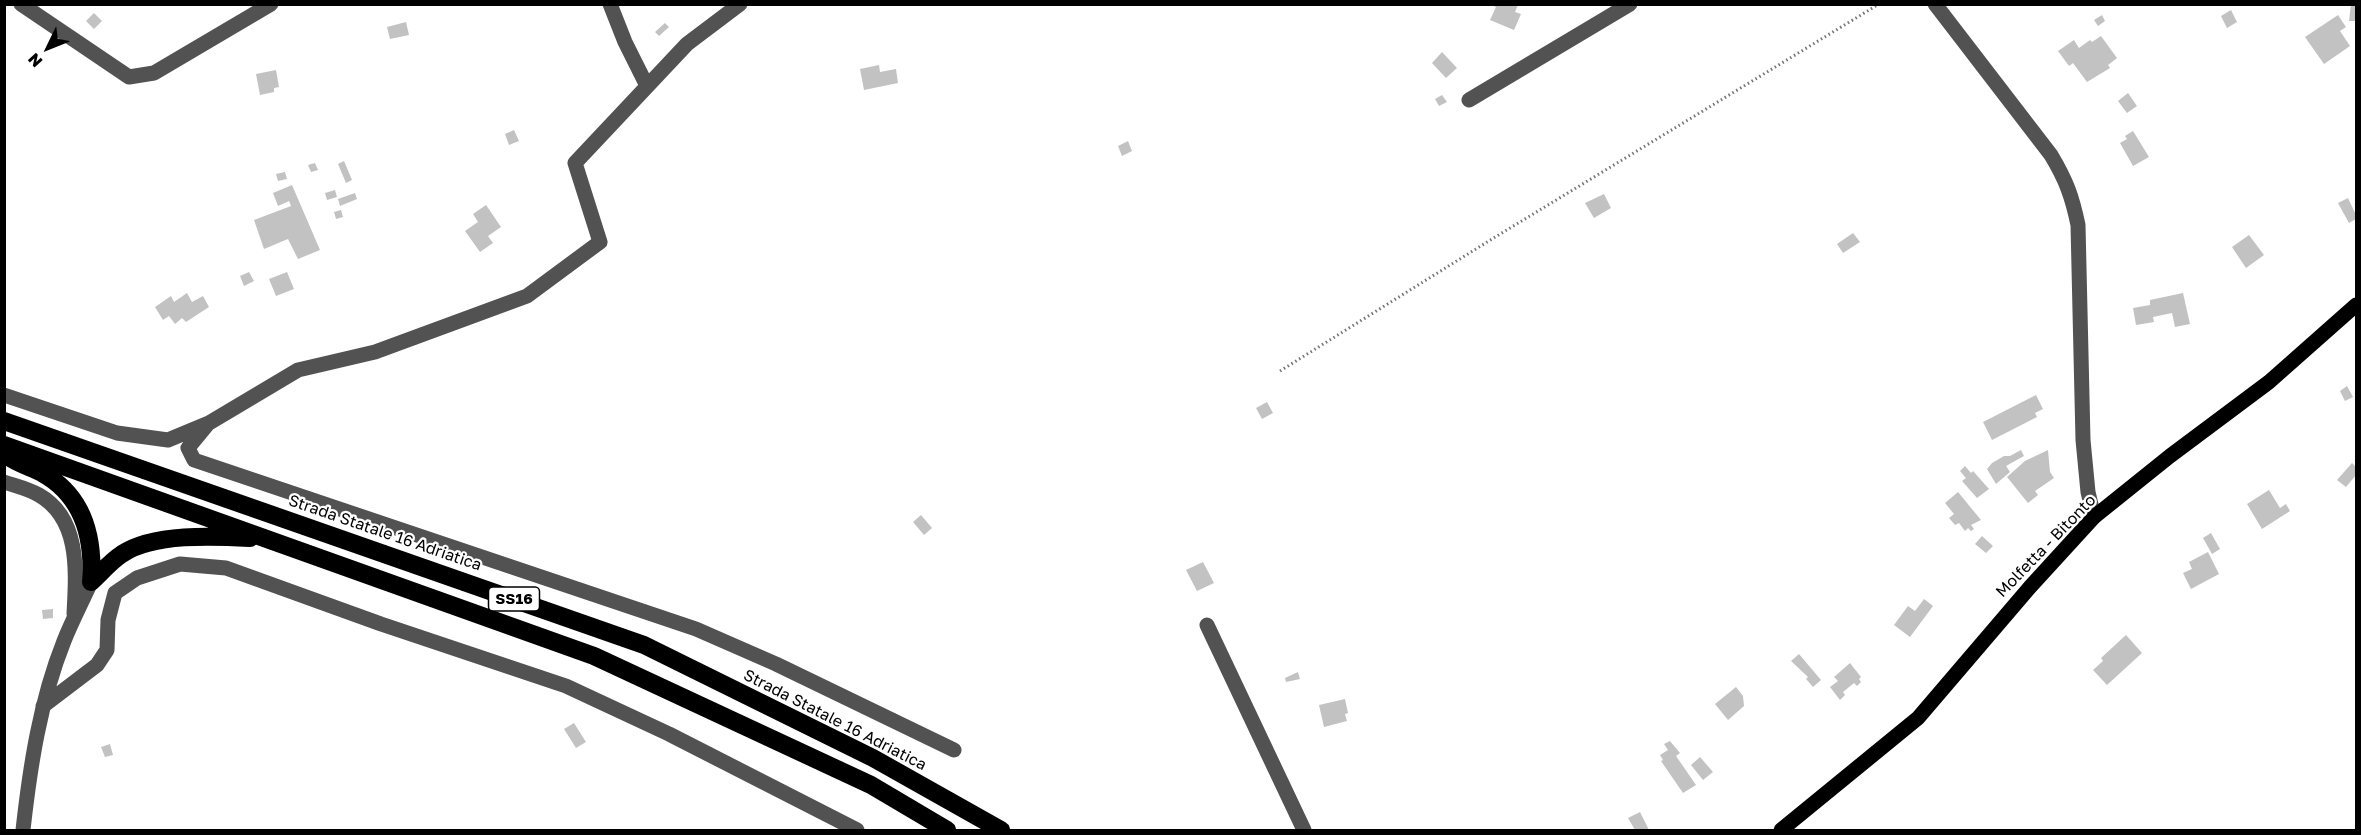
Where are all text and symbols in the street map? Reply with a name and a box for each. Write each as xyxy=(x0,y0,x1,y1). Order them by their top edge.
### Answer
north arrow xyxy=(18,18,78,78)
text: N xyxy=(23,49,46,72)
street label: Strada Statale 16 Adriatica xyxy=(286,491,484,575)
street label: Molfetta - Bitonto xyxy=(1992,491,2100,601)
road number: SS16 xyxy=(488,587,540,611)
street label: Strada Statale 16 Adriatica xyxy=(740,665,930,775)

